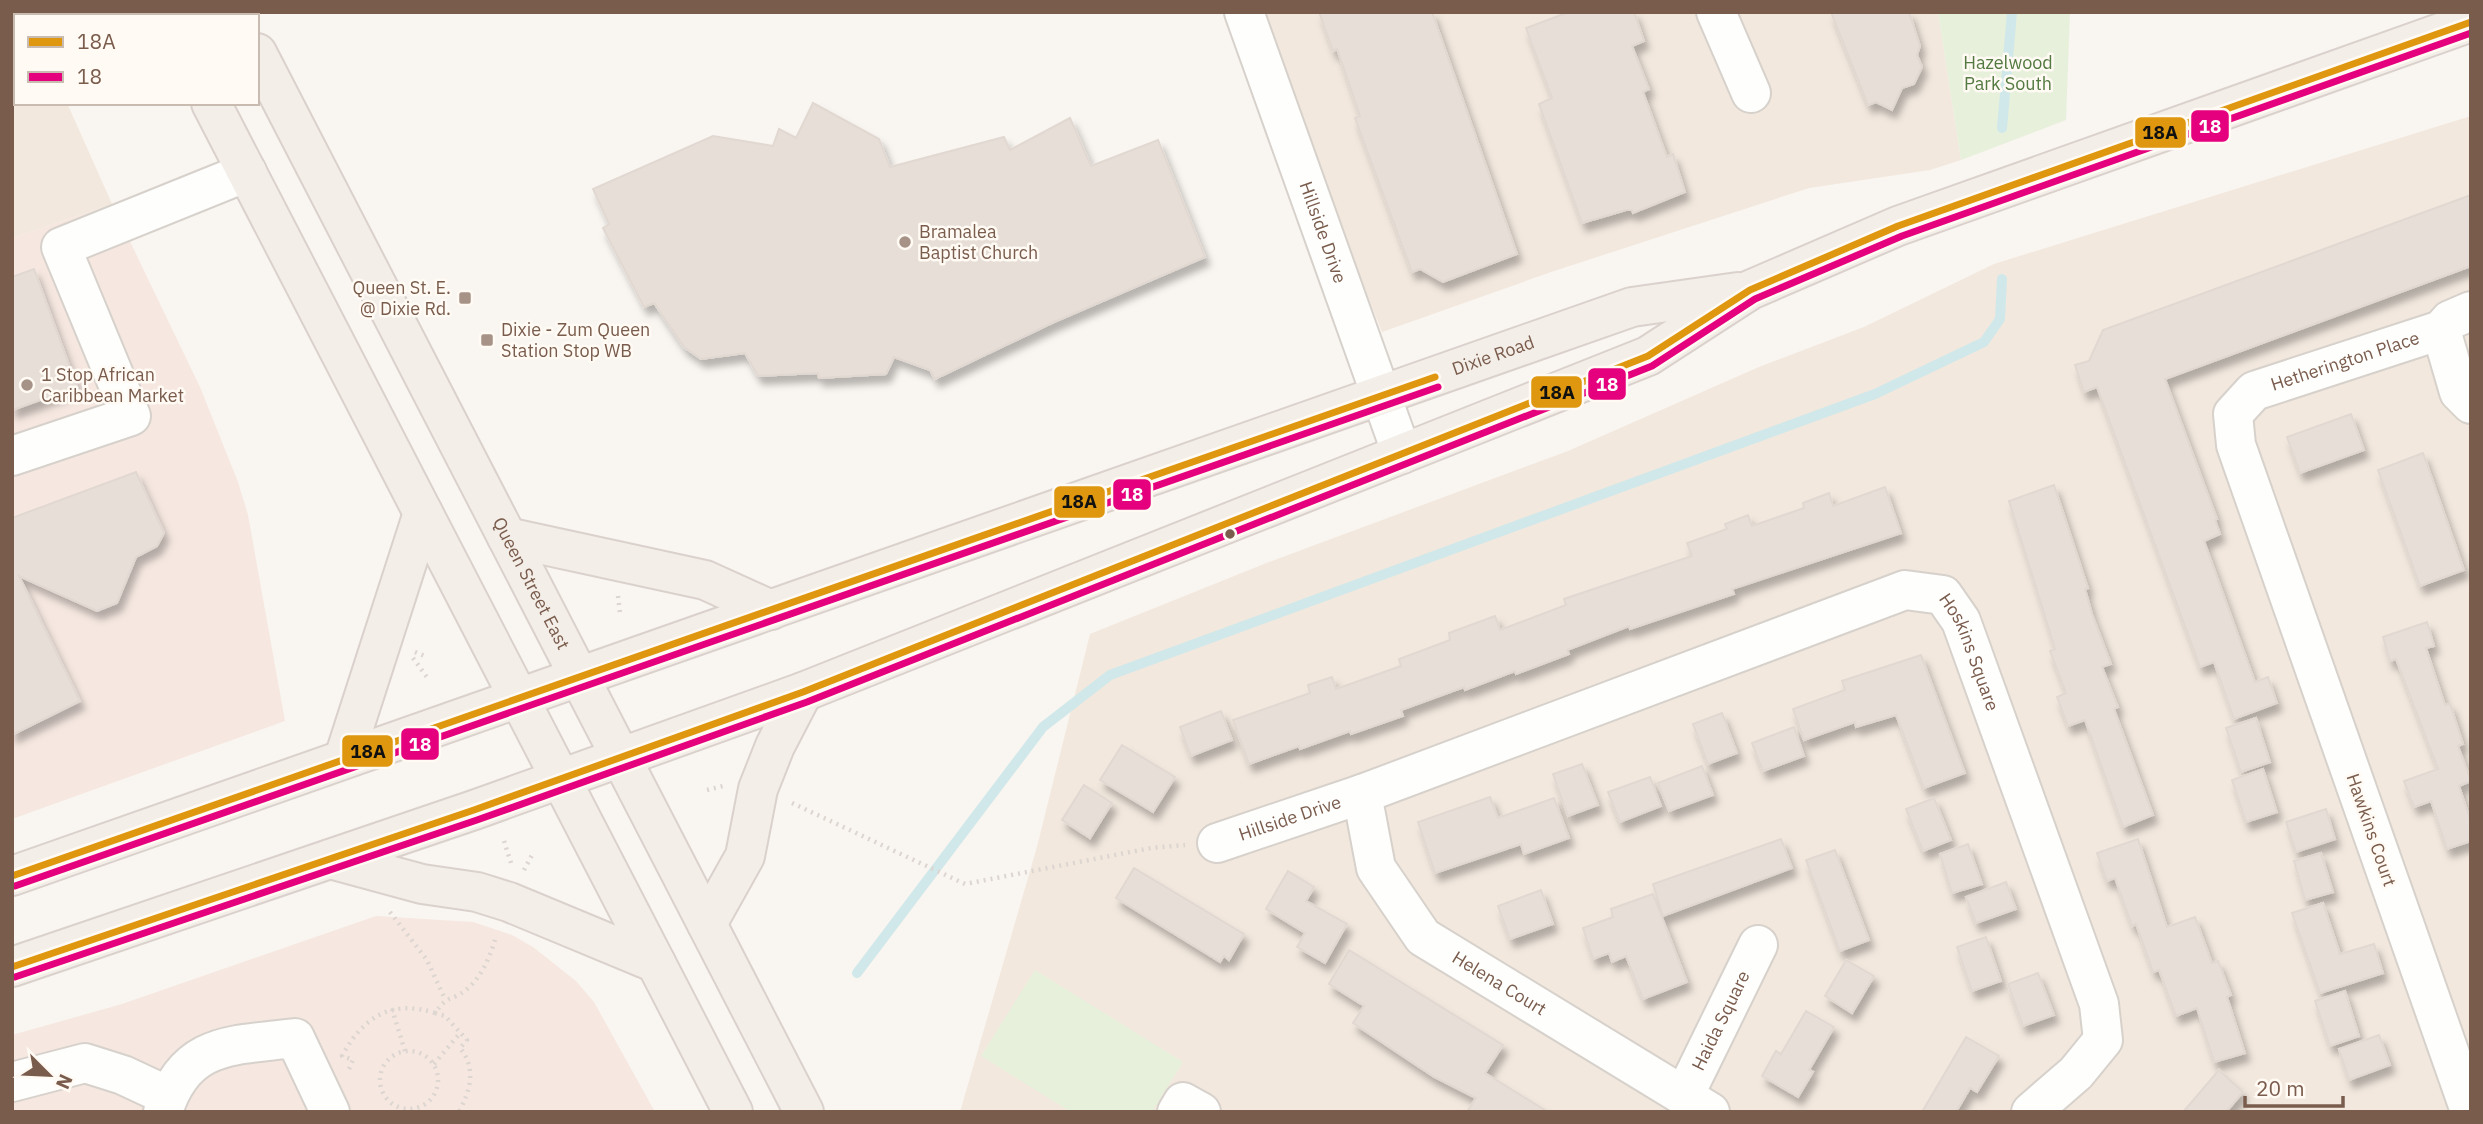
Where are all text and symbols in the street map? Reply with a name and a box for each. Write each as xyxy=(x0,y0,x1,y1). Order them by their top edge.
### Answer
legend xyxy=(14,14,259,105)
text: 18A xyxy=(77,27,116,55)
park label: Hazelwood Park South xyxy=(1963,51,2053,95)
text: 18 xyxy=(77,62,102,90)
line badge: 18 xyxy=(2190,109,2230,143)
text: 18 xyxy=(2199,114,2221,138)
line badge: 18A xyxy=(2134,116,2187,149)
text: 18A xyxy=(2142,120,2178,144)
street label: Hillside Drive xyxy=(1294,178,1352,286)
place label: Bramalea Baptist Church xyxy=(919,220,1038,264)
marker: Bramalea Baptist Church xyxy=(897,234,913,250)
place label: Queen St. E. @ Dixie Rd. xyxy=(352,276,451,320)
marker: Queen St. E. @ Dixie Rd. xyxy=(457,290,473,306)
place label: Dixie - Zum Queen Station Stop WB xyxy=(501,318,650,362)
street label: Hetherington Place xyxy=(2268,326,2422,396)
street label: Dixie Road xyxy=(1449,330,1537,380)
marker: Dixie - Zum Queen Station Stop WB xyxy=(479,332,495,348)
place label: 1 Stop African Caribbean Market xyxy=(41,363,184,407)
line badge: 18 xyxy=(1587,367,1627,401)
text: 18 xyxy=(1596,372,1618,396)
line badge: 18A xyxy=(1530,375,1583,409)
marker: 1 Stop African Caribbean Market xyxy=(19,377,35,393)
text: 18A xyxy=(1539,380,1575,404)
line badge: 18 xyxy=(1112,478,1152,511)
text: 18 xyxy=(1121,482,1143,506)
line badge: 18A xyxy=(1053,485,1106,519)
text: 18A xyxy=(1061,489,1097,513)
street label: Queen Street East xyxy=(488,513,575,653)
unlabelled marker xyxy=(1223,527,1237,541)
street label: Hoskins Square xyxy=(1934,589,2005,714)
line badge: 18 xyxy=(400,727,440,761)
text: 18 xyxy=(409,732,431,756)
line badge: 18A xyxy=(341,734,394,768)
text: 18A xyxy=(350,739,386,763)
street label: Hawkins Court xyxy=(2341,770,2402,889)
street label: Hillside Drive xyxy=(1236,790,1344,846)
street label: Helena Court xyxy=(1448,946,1551,1020)
street label: Haida Square xyxy=(1686,967,1755,1074)
north arrow xyxy=(14,1040,84,1110)
scale bar xyxy=(2245,1064,2343,1108)
text: N xyxy=(51,1071,78,1093)
text: 20 m xyxy=(2256,1074,2305,1102)

